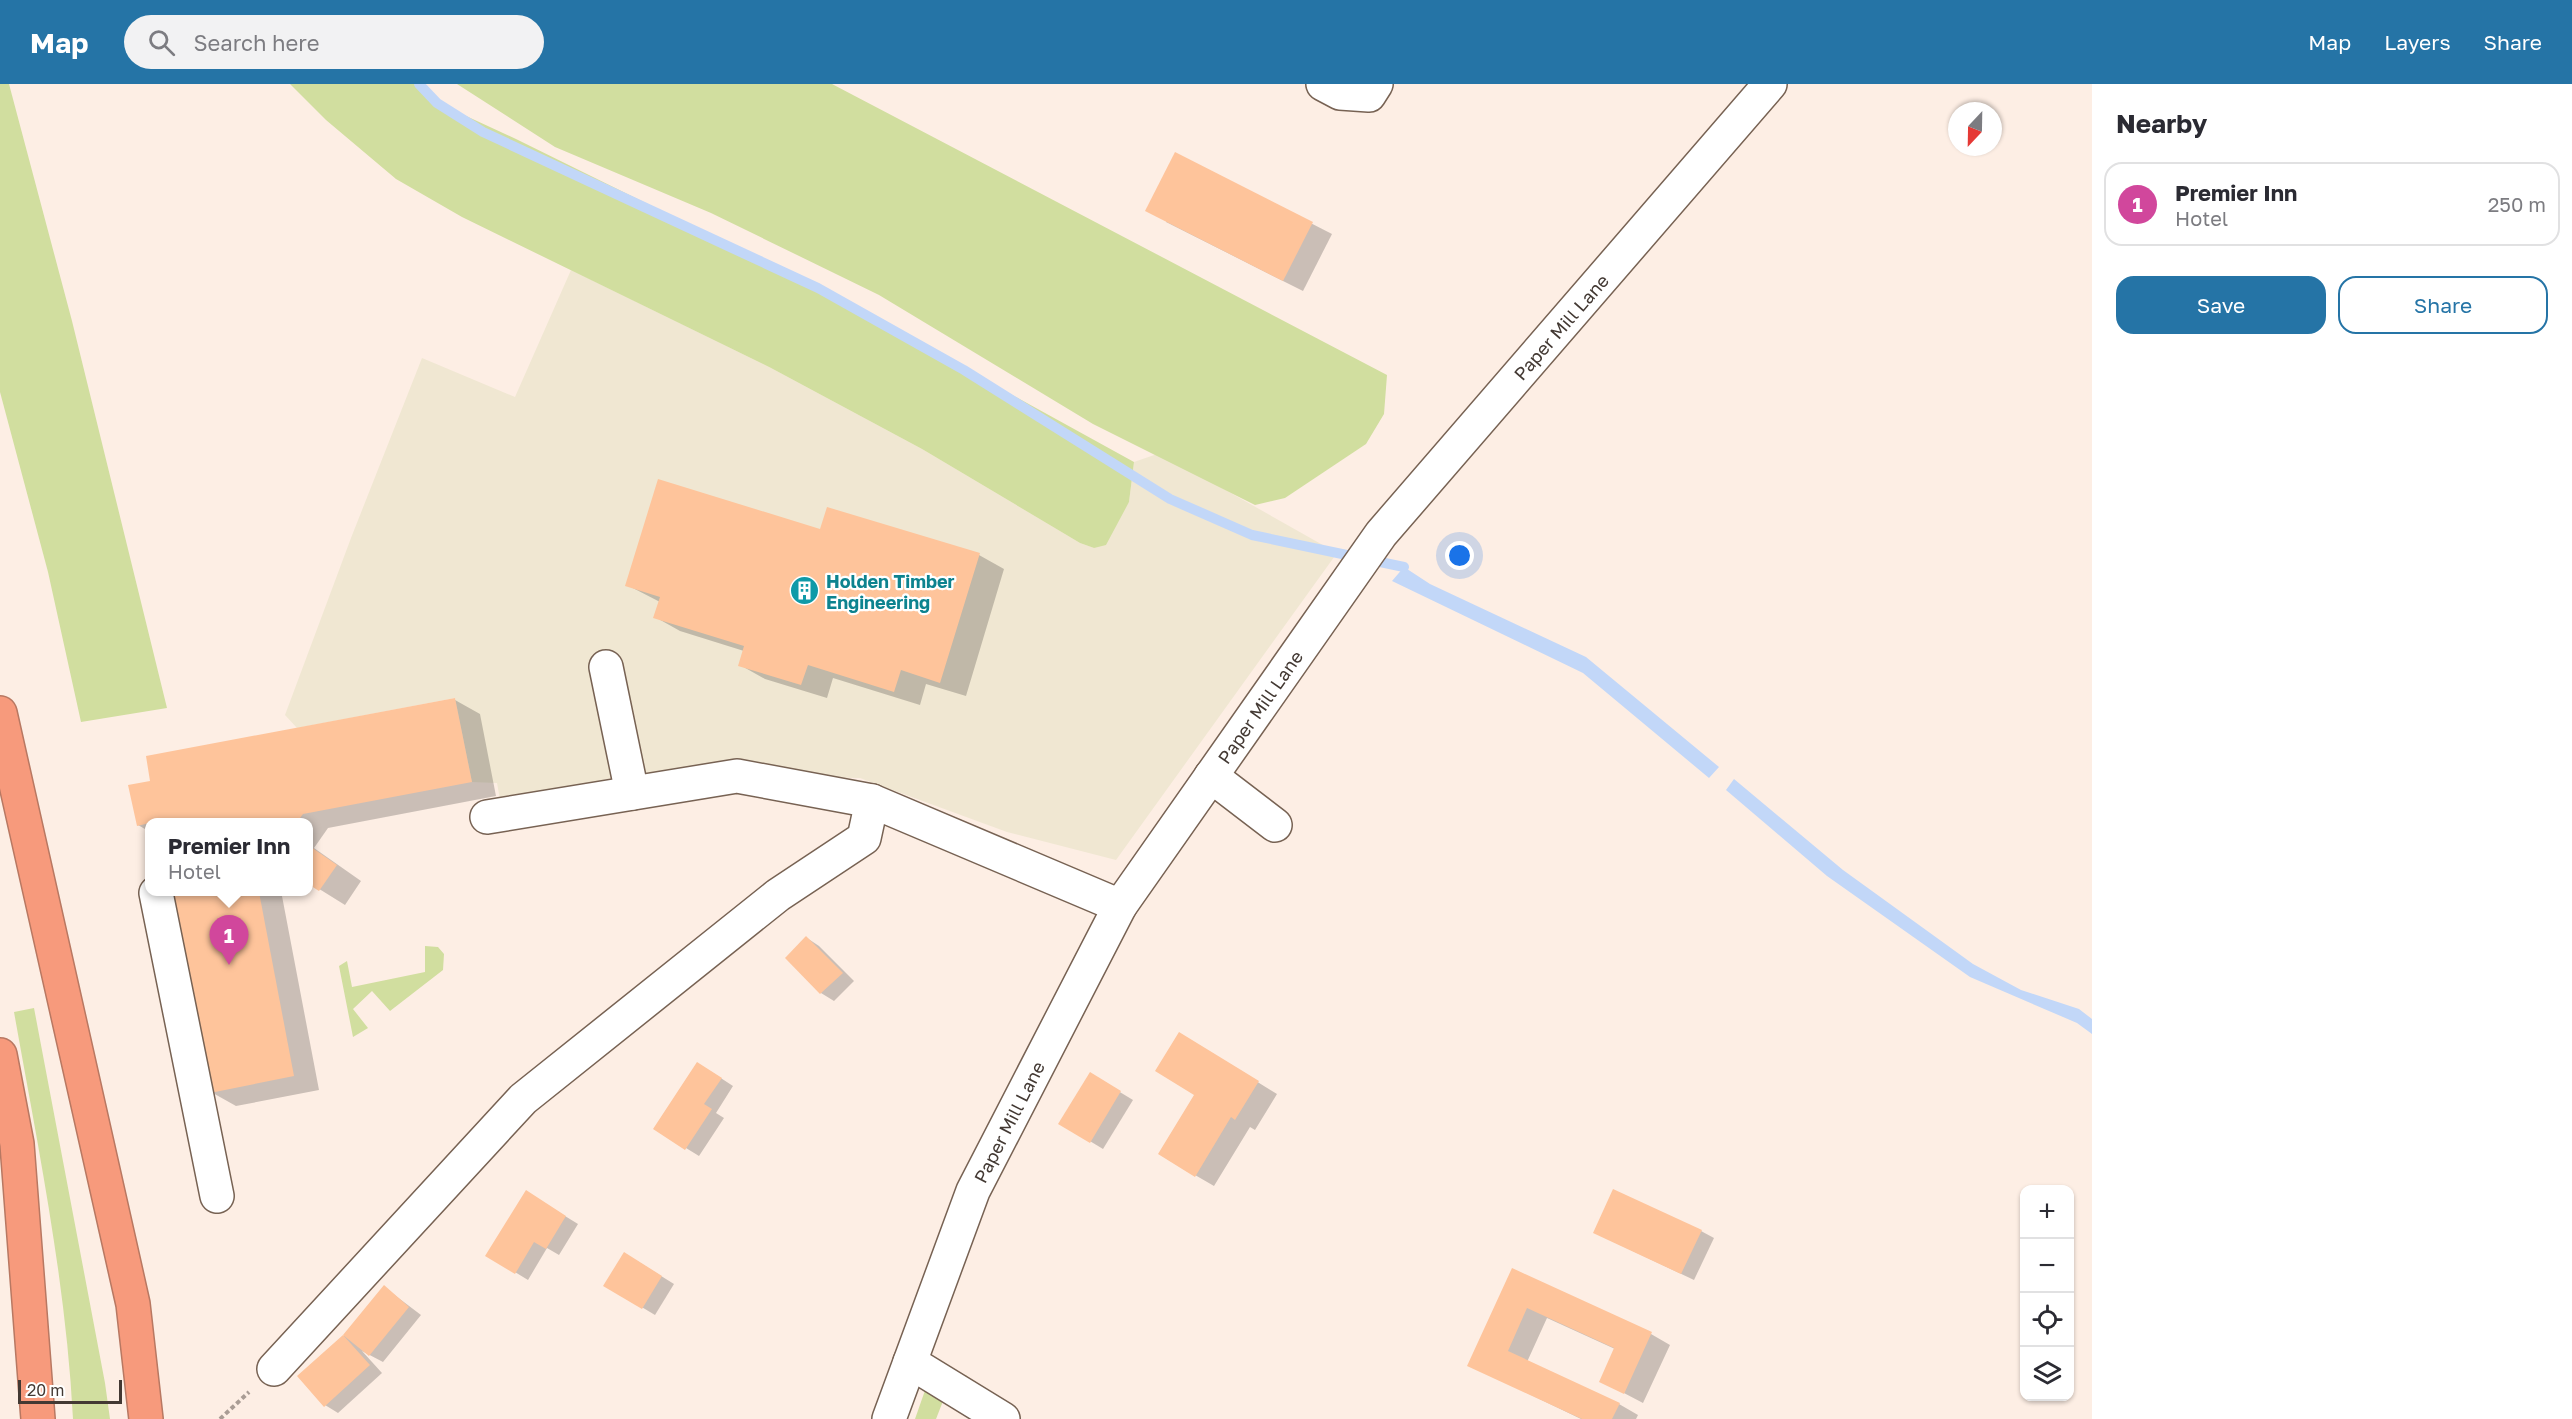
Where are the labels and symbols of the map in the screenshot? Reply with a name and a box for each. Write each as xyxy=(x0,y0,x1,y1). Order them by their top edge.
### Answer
north arrow xyxy=(1948,102,2002,156)
street label: Paper Mill Lane xyxy=(1509,269,1613,385)
your location xyxy=(1445,541,1474,570)
place label: Holden Timber Engineering xyxy=(826,570,955,613)
building icon: Holden Timber Engineering xyxy=(789,575,821,607)
street label: Paper Mill Lane xyxy=(1213,646,1307,768)
pin: 1 xyxy=(210,916,248,965)
street label: Paper Mill Lane xyxy=(969,1058,1049,1186)
scale bar xyxy=(18,1377,122,1404)

